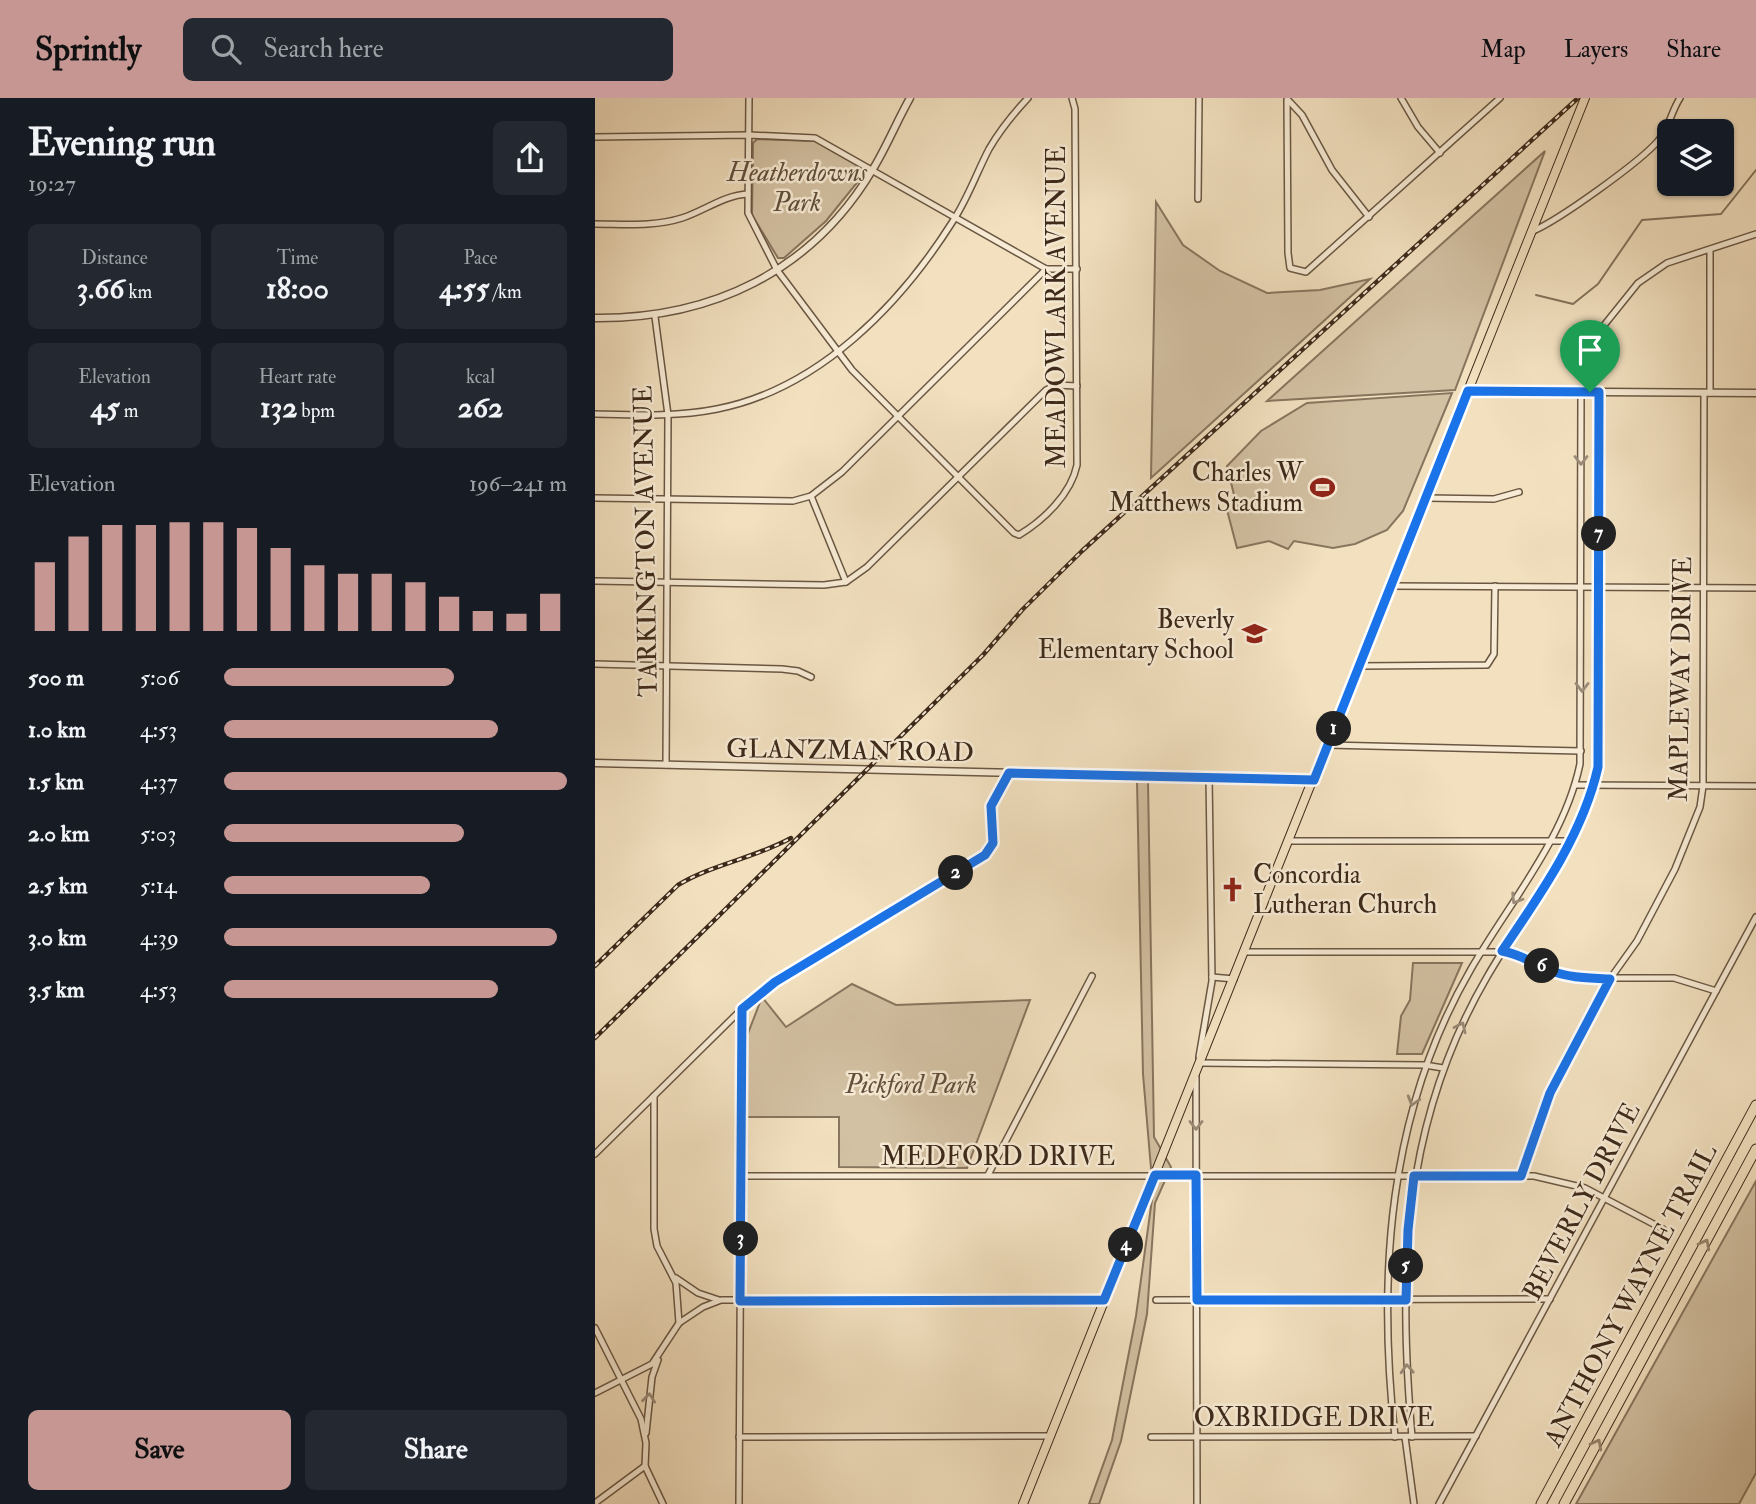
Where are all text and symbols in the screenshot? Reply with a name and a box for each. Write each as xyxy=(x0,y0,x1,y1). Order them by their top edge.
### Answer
search box xyxy=(183,18,673,81)
text: Sprintly xyxy=(35,29,141,70)
icon: search xyxy=(207,30,245,68)
text: Search here xyxy=(263,33,384,65)
text: Map xyxy=(1481,34,1526,65)
text: Layers xyxy=(1564,34,1628,65)
text: Share xyxy=(1666,34,1721,65)
text: Evening run xyxy=(28,119,216,167)
map controls xyxy=(1657,119,1734,196)
button: layers xyxy=(1657,119,1734,196)
button: share xyxy=(493,121,567,195)
street label: MEADOWLARK AVENUE xyxy=(1041,146,1073,468)
park label: Heatherdowns Park xyxy=(726,157,868,219)
text: 19:27 xyxy=(28,169,76,198)
text: Distance xyxy=(81,246,148,270)
text: Time xyxy=(277,246,318,270)
text: Pace xyxy=(463,246,498,270)
text: 3.66 xyxy=(77,270,124,307)
text: 18:00 xyxy=(266,270,329,307)
text: 4:55 xyxy=(439,270,489,307)
text: km xyxy=(124,280,152,304)
text: /km xyxy=(489,280,522,304)
pin xyxy=(1560,320,1620,392)
icon: arrive xyxy=(1571,331,1609,369)
text: Elevation xyxy=(78,365,151,389)
text: Heart rate xyxy=(259,365,336,389)
text: kcal xyxy=(466,365,495,389)
street label: TARKINGTON AVENUE xyxy=(627,385,665,697)
text: 45 xyxy=(90,389,120,426)
text: 132 xyxy=(260,389,297,426)
text: 262 xyxy=(458,389,503,426)
text: m xyxy=(120,399,139,423)
text: bpm xyxy=(297,399,335,423)
one-way arrow xyxy=(1573,455,1589,466)
place label: Charles W Matthews Stadium xyxy=(1109,457,1305,519)
text: Elevation xyxy=(28,469,116,498)
text: 196–241 m xyxy=(469,469,567,498)
sports icon: Charles W Matthews Stadium xyxy=(1309,473,1337,501)
pin: 7 xyxy=(1581,516,1616,551)
text: 7 xyxy=(1594,521,1603,545)
street label: MAPLEWAY DRIVE xyxy=(1663,556,1699,802)
place label: Beverly Elementary School xyxy=(1038,604,1235,666)
school or university icon: Beverly Elementary School xyxy=(1240,620,1268,648)
text: 500 m xyxy=(28,663,84,692)
text: 5:06 xyxy=(140,663,179,692)
one-way arrow xyxy=(1574,683,1590,693)
pin: 1 xyxy=(1317,712,1351,746)
text: 1.0 km xyxy=(28,715,86,744)
text: 4:53 xyxy=(140,715,177,744)
text: 1 xyxy=(1330,716,1337,740)
street label: GLANZMAN ROAD xyxy=(726,733,974,769)
text: 1.5 km xyxy=(28,767,84,796)
text: 4:37 xyxy=(140,767,177,796)
text: 2.0 km xyxy=(28,819,90,848)
text: 5:03 xyxy=(140,819,176,848)
pin: 2 xyxy=(939,856,973,890)
place label: Concordia Lutheran Church xyxy=(1253,859,1437,921)
text: 2 xyxy=(951,860,960,884)
text: 2.5 km xyxy=(28,871,88,900)
text: 5:14 xyxy=(140,871,176,900)
church icon: Concordia Lutheran Church xyxy=(1219,875,1247,903)
one-way arrow xyxy=(1511,892,1524,905)
text: 3.0 km xyxy=(28,923,87,952)
text: 4:39 xyxy=(140,923,179,952)
pin: 6 xyxy=(1525,948,1559,984)
text: 6 xyxy=(1537,953,1546,977)
text: 3.5 km xyxy=(28,975,85,1004)
text: 4:53 xyxy=(140,975,177,1004)
one-way arrow xyxy=(1453,1022,1467,1034)
park label: Pickford Park xyxy=(844,1069,977,1101)
one-way arrow xyxy=(1407,1095,1422,1107)
street label: BEVERLY DRIVE xyxy=(1516,1097,1648,1306)
one-way arrow xyxy=(1188,1120,1204,1131)
street label: ANTHONY WAYNE TRAIL xyxy=(1537,1139,1724,1453)
street label: MEDFORD DRIVE xyxy=(881,1141,1115,1173)
pin: 3 xyxy=(723,1222,759,1256)
text: 3 xyxy=(737,1226,744,1250)
pin: 4 xyxy=(1109,1228,1143,1262)
text: 4 xyxy=(1120,1232,1131,1256)
one-way arrow xyxy=(1697,1239,1710,1251)
pin: 5 xyxy=(1389,1248,1423,1284)
text: 5 xyxy=(1401,1253,1410,1277)
one-way arrow xyxy=(1400,1363,1415,1374)
one-way arrow xyxy=(641,1392,656,1403)
street label: OXBRIDGE DRIVE xyxy=(1194,1402,1434,1434)
button: Save xyxy=(28,1410,291,1490)
button: Share xyxy=(305,1410,567,1490)
one-way arrow xyxy=(1588,1439,1602,1451)

